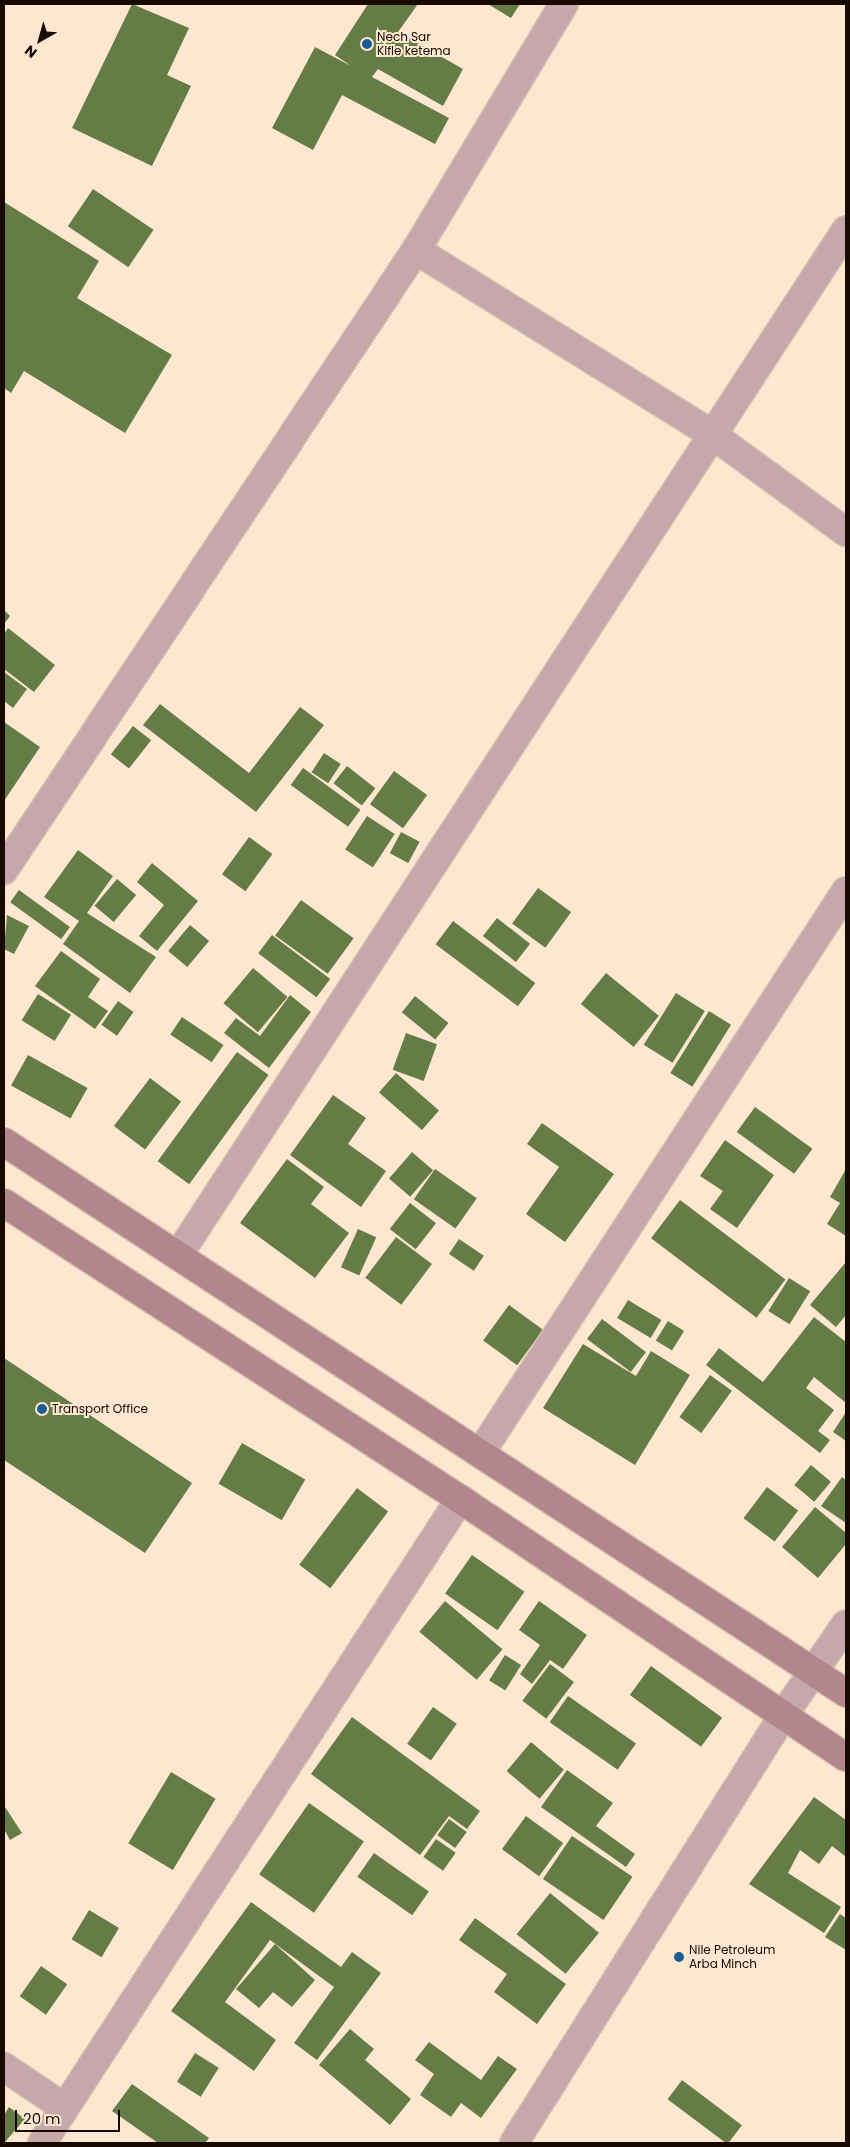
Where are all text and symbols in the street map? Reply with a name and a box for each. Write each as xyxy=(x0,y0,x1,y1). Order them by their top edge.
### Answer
north arrow xyxy=(15,15,65,65)
place label: Nech Sar KIfle ketema xyxy=(377,30,451,58)
marker: Nech Sar KIfle ketema xyxy=(361,38,373,50)
text: N xyxy=(20,41,41,63)
place label: Transport Office xyxy=(52,1402,148,1416)
marker: Transport Office xyxy=(36,1403,48,1415)
place label: Nile Petroleum Arba Minch xyxy=(689,1943,775,1971)
marker: Nile Petroleum Arba Minch xyxy=(673,1951,685,1963)
scale bar xyxy=(18,2100,122,2132)
text: 20 m xyxy=(23,2108,61,2129)

